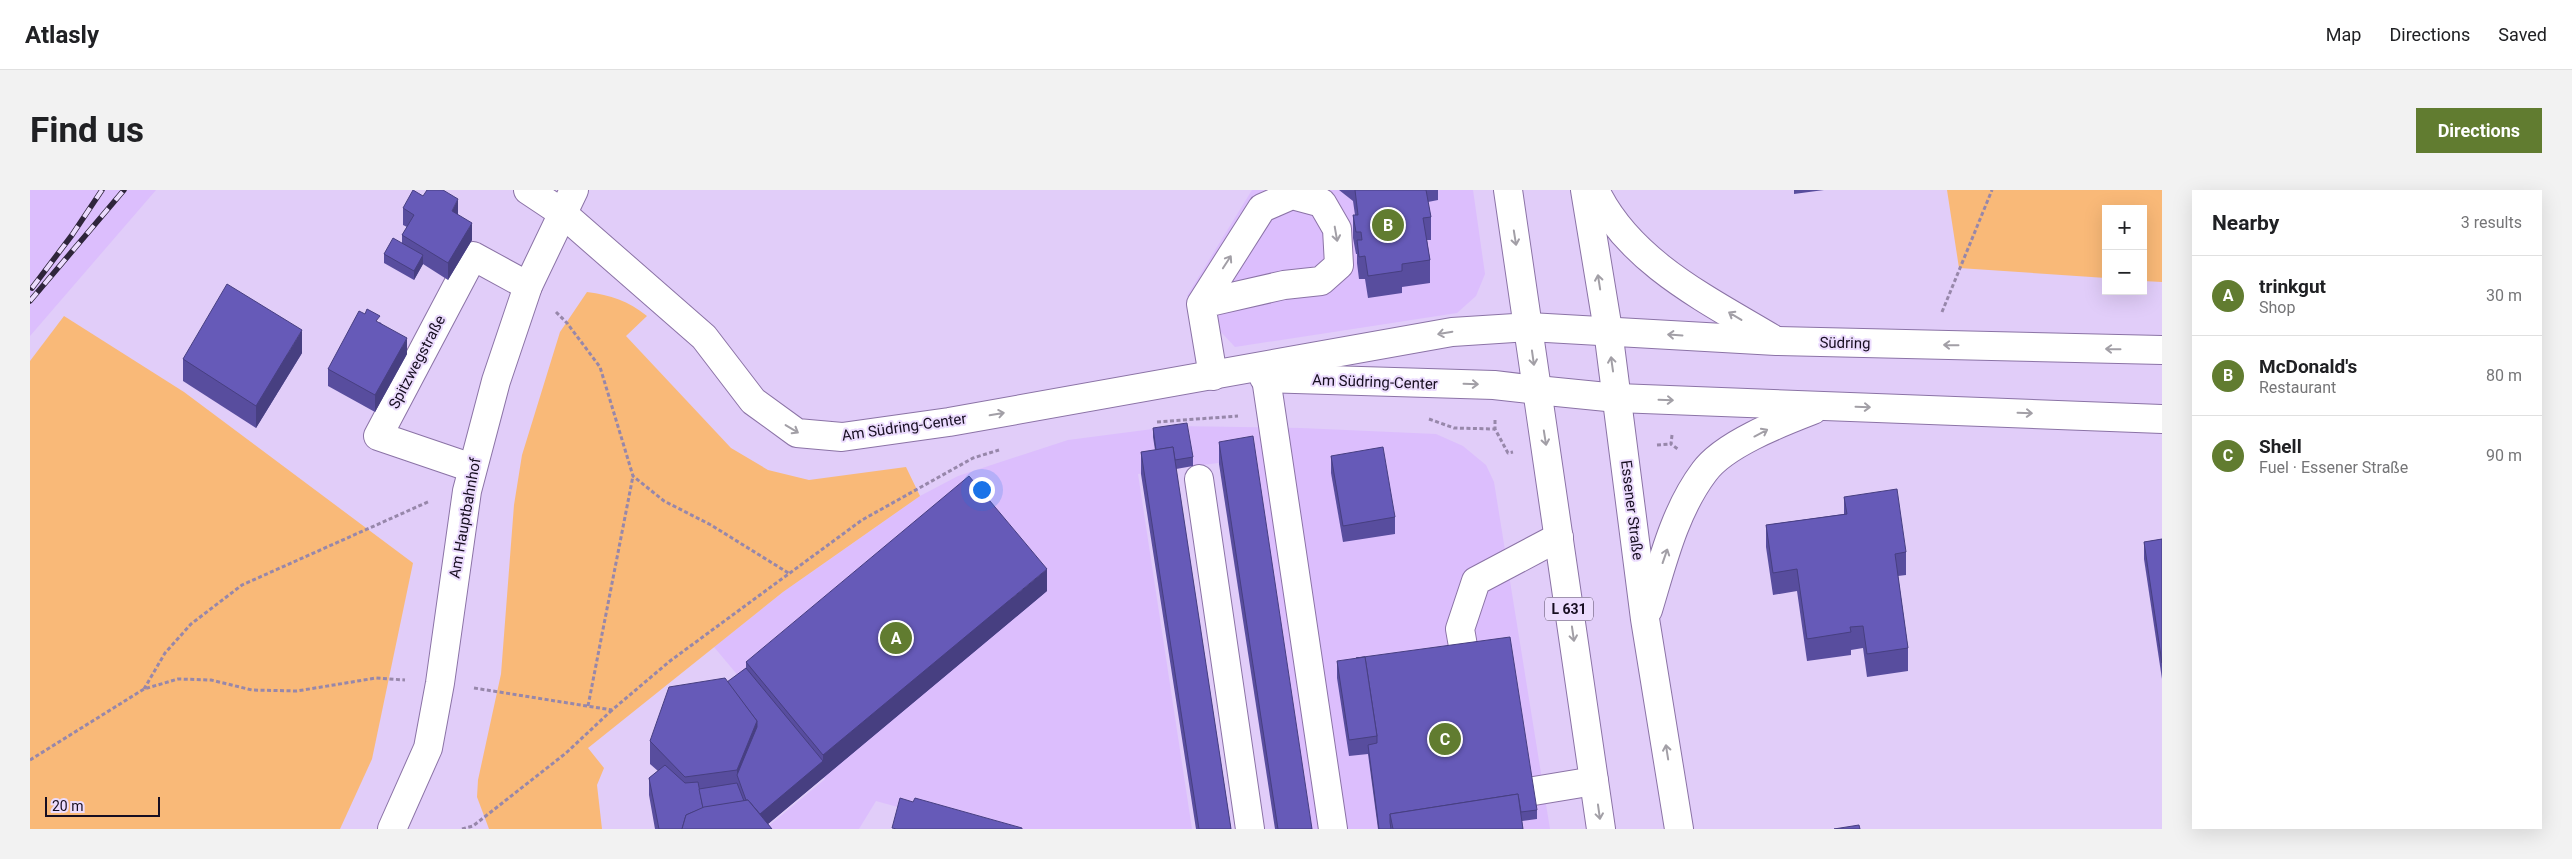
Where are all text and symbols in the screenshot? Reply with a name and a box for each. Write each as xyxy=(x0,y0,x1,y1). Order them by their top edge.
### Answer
text: Atlasly xyxy=(25,21,99,49)
text: Map xyxy=(2326,24,2361,45)
text: Directions xyxy=(2389,24,2470,45)
text: Saved xyxy=(2498,24,2547,45)
button: Directions xyxy=(2416,108,2542,153)
text: Find us xyxy=(30,110,144,151)
map controls xyxy=(2102,205,2147,295)
button: + xyxy=(2102,205,2147,250)
pin: B xyxy=(1372,206,1404,244)
text: Nearby xyxy=(2212,211,2279,235)
text: 3 results xyxy=(2461,213,2522,232)
one-way arrow xyxy=(1332,225,1342,241)
one-way arrow xyxy=(1510,230,1520,246)
button: − xyxy=(2102,250,2147,295)
one-way arrow xyxy=(1222,256,1232,270)
one-way arrow xyxy=(1594,274,1604,290)
text: trinkgut xyxy=(2259,275,2326,298)
text: A xyxy=(2223,286,2233,305)
text: 30 m xyxy=(2486,286,2522,305)
text: Shop xyxy=(2259,298,2295,317)
one-way arrow xyxy=(1728,311,1742,321)
street label: Spitzwegstraße xyxy=(385,312,449,412)
one-way arrow xyxy=(1438,329,1454,339)
one-way arrow xyxy=(1668,330,1684,339)
street label: Südring xyxy=(1819,334,1871,352)
one-way arrow xyxy=(1943,341,1959,350)
one-way arrow xyxy=(2106,344,2122,354)
one-way arrow xyxy=(1528,350,1538,366)
text: McDonald's xyxy=(2259,355,2357,378)
one-way arrow xyxy=(1607,356,1617,372)
text: B xyxy=(2223,366,2233,385)
text: 80 m xyxy=(2486,366,2522,385)
street label: Am Südring-Center xyxy=(1312,371,1438,393)
text: Restaurant xyxy=(2259,378,2336,397)
one-way arrow xyxy=(1463,380,1479,389)
one-way arrow xyxy=(1657,395,1673,404)
one-way arrow xyxy=(1854,402,1871,412)
one-way arrow xyxy=(989,408,1005,418)
street label: Am Südring-Center xyxy=(840,409,968,445)
one-way arrow xyxy=(2017,409,2033,418)
one-way arrow xyxy=(785,423,799,434)
one-way arrow xyxy=(1753,428,1768,437)
one-way arrow xyxy=(1540,430,1550,446)
text: Shell xyxy=(2259,435,2302,458)
text: C xyxy=(2223,446,2233,465)
text: 90 m xyxy=(2486,446,2522,465)
street label: Am Hauptbahnhof xyxy=(446,455,485,580)
text: Fuel · Essener Straße xyxy=(2259,458,2408,477)
street label: Essener Straße xyxy=(1617,459,1647,561)
your location xyxy=(969,477,995,503)
one-way arrow xyxy=(1661,549,1670,564)
road number: L 631 xyxy=(1545,598,1593,620)
pin: A xyxy=(880,619,912,657)
one-way arrow xyxy=(1568,625,1578,641)
pin: C xyxy=(1429,720,1461,758)
one-way arrow xyxy=(1662,745,1672,761)
scale bar xyxy=(45,794,160,817)
text: 20 m xyxy=(52,798,84,814)
one-way arrow xyxy=(1594,803,1604,819)

